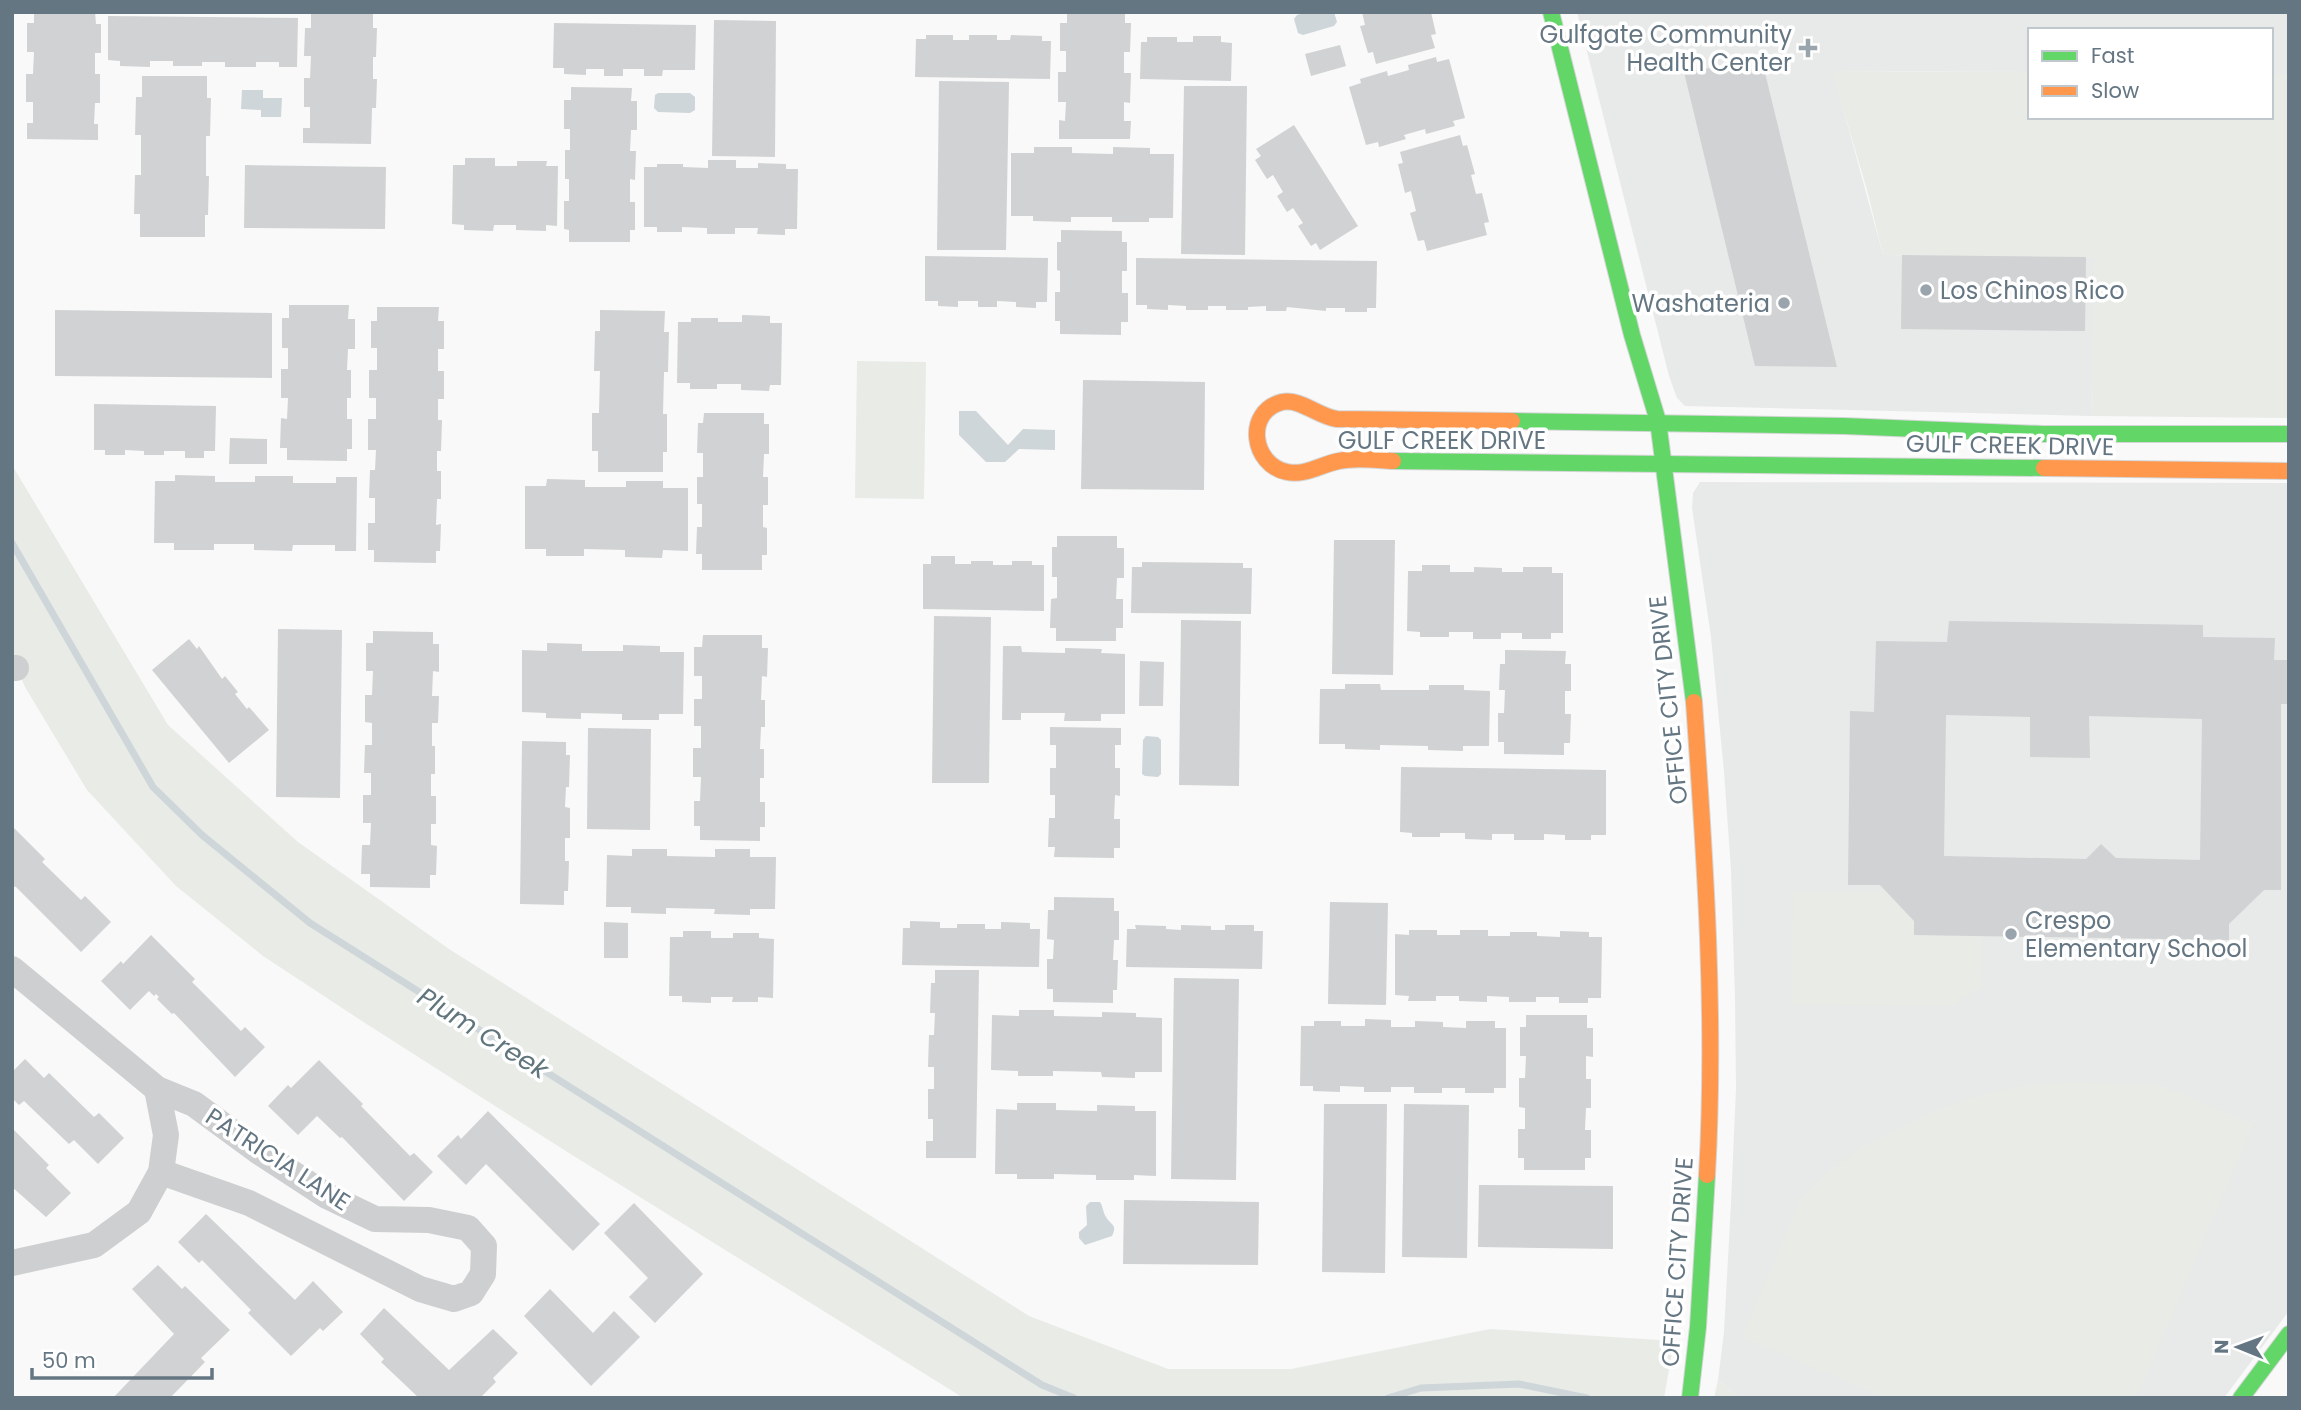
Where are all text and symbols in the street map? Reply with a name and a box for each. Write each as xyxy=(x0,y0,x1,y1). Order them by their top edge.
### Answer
place label: Gulfgate Community Health Center xyxy=(1539,18,1792,79)
legend xyxy=(2028,28,2273,119)
marker: Gulfgate Community Health Center xyxy=(1798,38,1818,58)
text: Fast xyxy=(2091,41,2134,70)
text: Slow xyxy=(2091,76,2139,105)
place label: Los Chinos Rico xyxy=(1940,274,2125,307)
marker: Los Chinos Rico xyxy=(1918,282,1934,298)
place label: Washateria xyxy=(1632,287,1770,320)
marker: Washateria xyxy=(1776,295,1792,311)
street label: GULF CREEK DRIVE xyxy=(1338,424,1546,457)
street label: GULF CREEK DRIVE xyxy=(1906,427,2114,463)
street label: OFFICE CITY DRIVE xyxy=(1641,594,1695,806)
place label: Crespo Elementary School xyxy=(2025,904,2248,965)
marker: Crespo Elementary School xyxy=(2003,926,2019,942)
water label: Plum Creek xyxy=(411,979,557,1088)
street label: PATRICIA LANE xyxy=(199,1100,357,1218)
street label: OFFICE CITY DRIVE xyxy=(1653,1156,1701,1368)
north arrow xyxy=(2203,1312,2273,1382)
scale bar xyxy=(32,1336,212,1380)
text: N xyxy=(2208,1339,2235,1354)
text: 50 m xyxy=(42,1346,96,1375)

